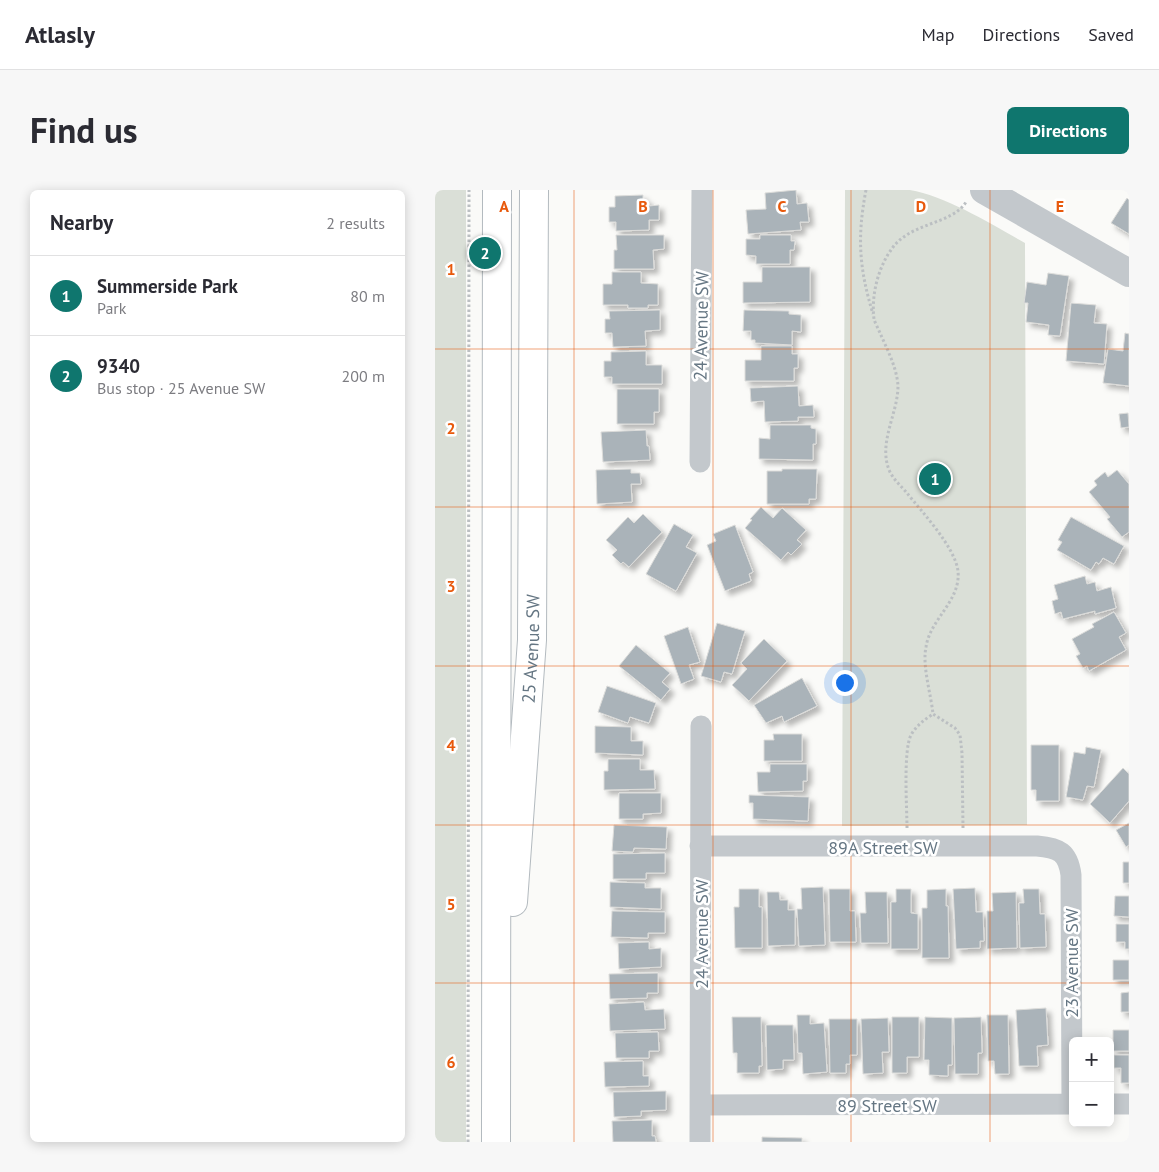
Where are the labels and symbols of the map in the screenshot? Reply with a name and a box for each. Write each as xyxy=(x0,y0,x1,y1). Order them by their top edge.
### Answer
text: A xyxy=(499,196,509,216)
text: B xyxy=(638,196,648,216)
text: C xyxy=(778,196,787,216)
text: D xyxy=(916,196,926,216)
text: E xyxy=(1056,196,1064,216)
pin: 2 xyxy=(469,234,501,272)
text: 1 xyxy=(446,259,456,279)
street label: 24 Avenue SW xyxy=(689,271,713,381)
text: 2 xyxy=(446,418,456,438)
pin: 1 xyxy=(919,460,951,498)
text: 3 xyxy=(446,576,456,596)
street label: 25 Avenue SW xyxy=(516,594,544,704)
your location xyxy=(832,670,858,696)
text: 4 xyxy=(446,735,456,755)
street label: 89A Street SW xyxy=(828,836,938,859)
street label: 24 Avenue SW xyxy=(690,879,713,989)
text: 5 xyxy=(446,894,456,914)
street label: 23 Avenue SW xyxy=(1060,908,1083,1018)
text: 6 xyxy=(446,1052,456,1072)
street label: 89 Street SW xyxy=(837,1094,937,1117)

